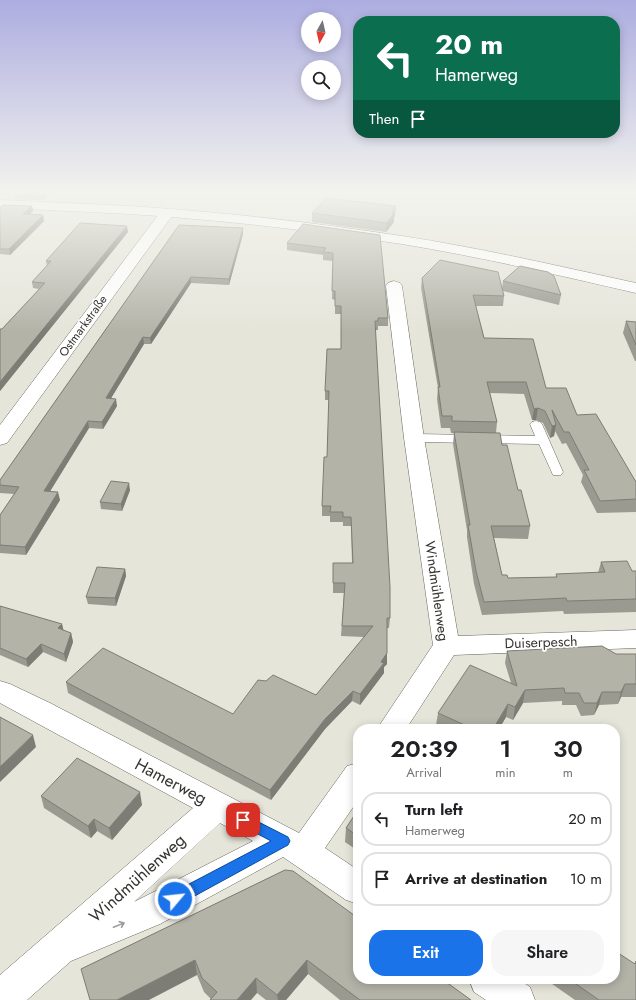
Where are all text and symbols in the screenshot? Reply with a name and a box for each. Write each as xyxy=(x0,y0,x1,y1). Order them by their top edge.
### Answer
north arrow xyxy=(301,12,341,52)
map controls xyxy=(301,12,341,100)
text: 20 m xyxy=(435,24,503,65)
icon: left xyxy=(369,32,421,84)
button: search xyxy=(301,60,341,100)
text: Hamerweg xyxy=(435,62,518,88)
text: Then xyxy=(369,108,399,130)
icon: arrive xyxy=(407,108,429,130)
street label: Ostmarkstraße xyxy=(54,291,112,361)
street label: Windmühlenweg xyxy=(420,540,454,642)
street label: Duiserpesch xyxy=(504,631,578,653)
text: 20:39 xyxy=(390,731,458,766)
text: 1 xyxy=(500,731,511,766)
text: 30 xyxy=(553,731,583,766)
street label: Hamerweg xyxy=(131,752,211,810)
text: Arrival xyxy=(406,763,442,782)
text: min xyxy=(495,763,516,782)
text: m xyxy=(563,763,573,782)
text: Turn left xyxy=(405,799,463,821)
pin xyxy=(226,803,260,837)
icon: left xyxy=(371,808,393,830)
text: 20 m xyxy=(568,808,602,830)
icon: arrive xyxy=(232,809,254,831)
text: Hamerweg xyxy=(405,821,465,840)
street label: Windmühlenweg xyxy=(84,828,190,928)
icon: arrive xyxy=(371,868,393,890)
text: Arrive at destination xyxy=(405,868,547,890)
text: 10 m xyxy=(570,868,602,890)
position arrow xyxy=(154,878,196,920)
one-way arrow xyxy=(113,920,125,928)
button: Exit xyxy=(369,930,483,976)
button: Share xyxy=(491,930,604,976)

